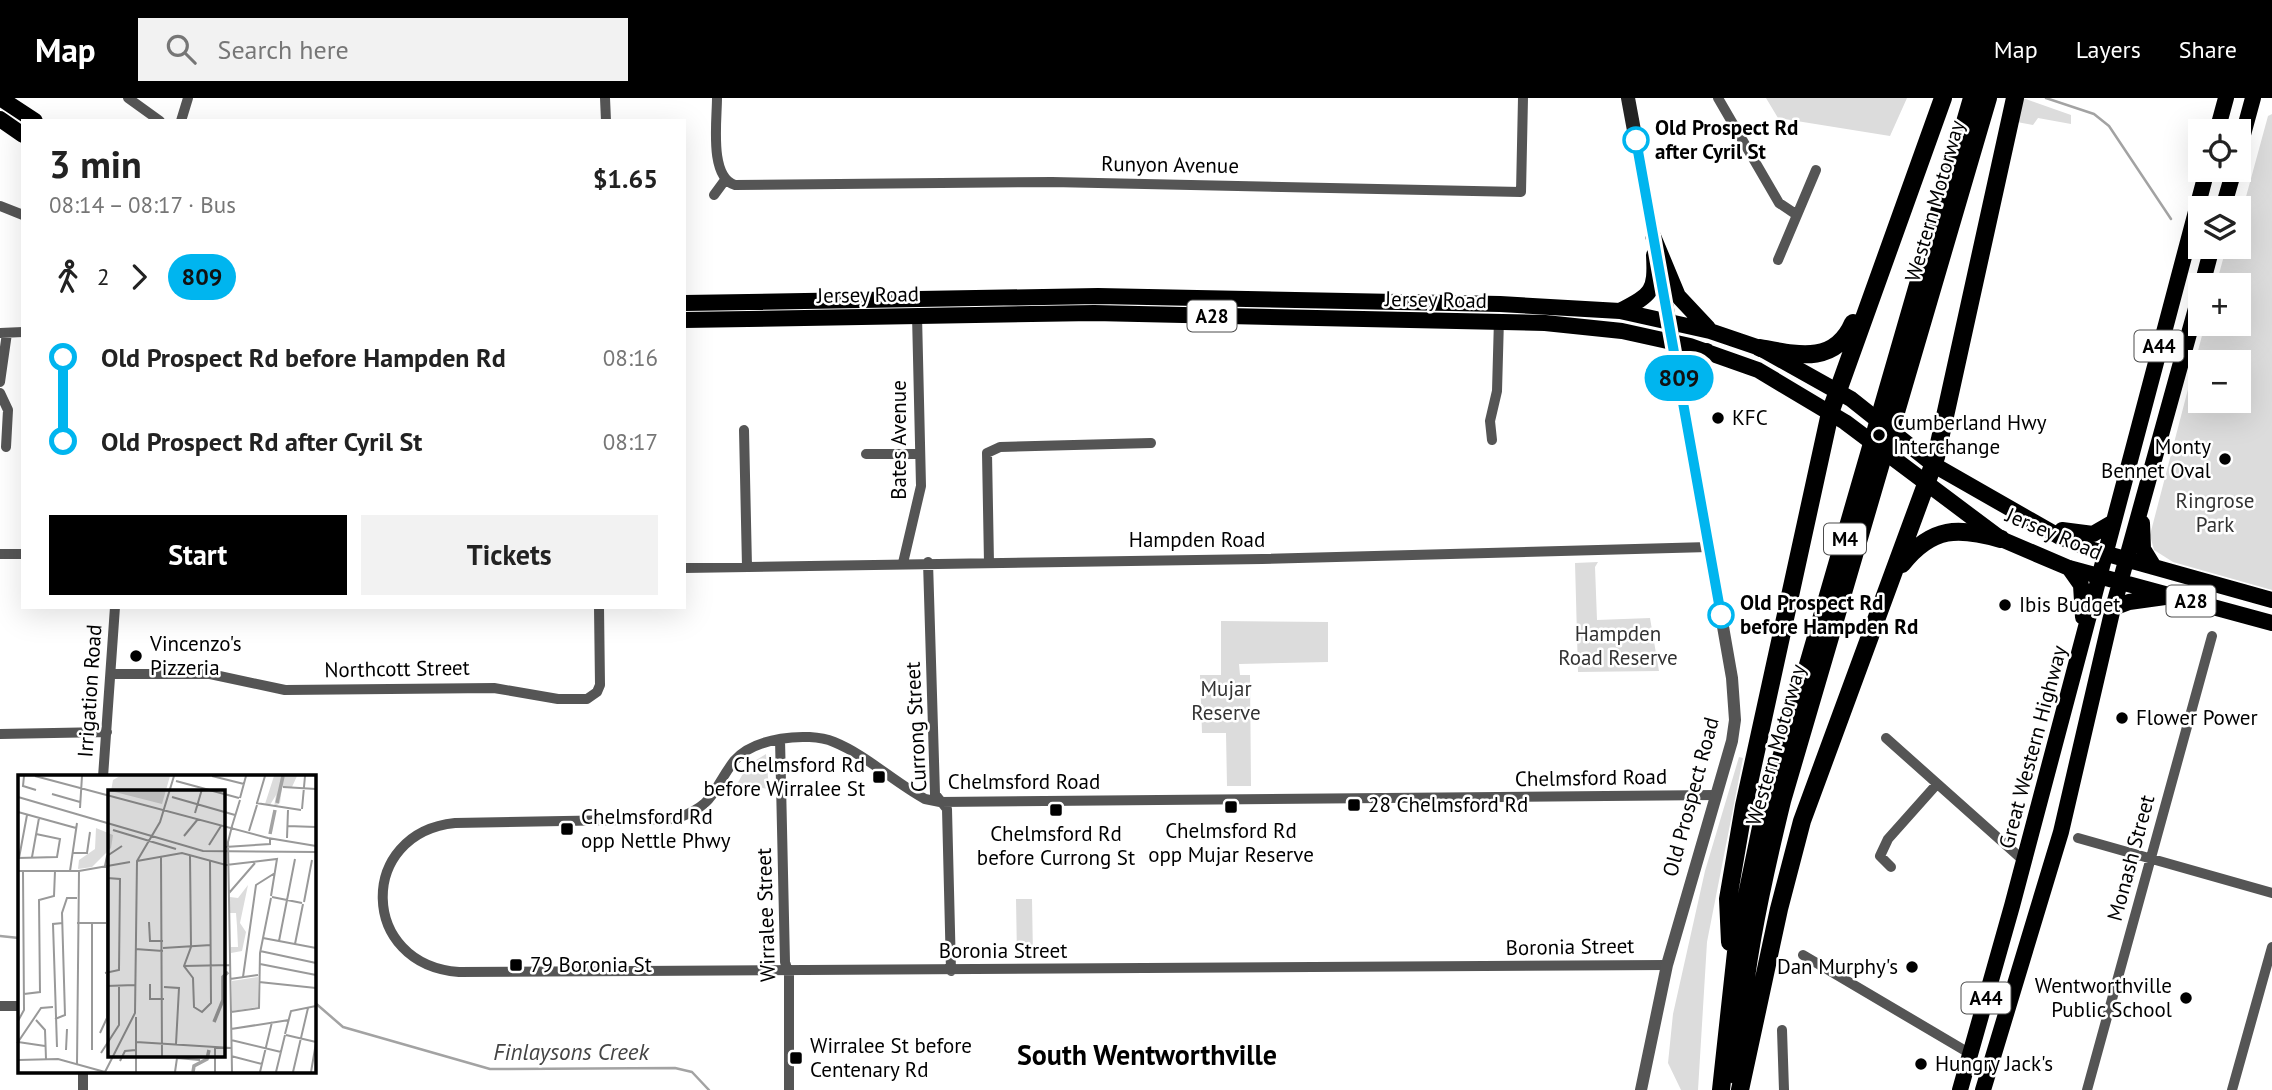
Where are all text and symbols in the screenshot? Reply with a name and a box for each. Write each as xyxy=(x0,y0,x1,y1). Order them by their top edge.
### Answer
search box xyxy=(138,18,628,81)
text: Map xyxy=(35,28,96,71)
icon: search xyxy=(162,30,200,68)
text: Search here xyxy=(218,33,349,66)
text: Map xyxy=(1994,34,2038,65)
text: Layers xyxy=(2076,34,2141,65)
text: Share xyxy=(2179,34,2237,65)
place label: Old Prospect Rd after Cyril St xyxy=(1655,114,1798,165)
street label: Western Motorway xyxy=(1899,117,1971,285)
map controls xyxy=(2188,119,2251,413)
button: locate xyxy=(2188,119,2251,182)
marker: Old Prospect Rd after Cyril St xyxy=(1623,127,1649,153)
text: 3 min xyxy=(49,139,142,188)
street label: Runyon Avenue xyxy=(1101,150,1239,179)
text: $1.65 xyxy=(593,162,658,195)
text: 08:14 – 08:17 · Bus xyxy=(49,190,236,219)
button: layers xyxy=(2188,196,2251,259)
icon: walk xyxy=(49,258,87,296)
icon: forward xyxy=(120,258,158,296)
text: 809 xyxy=(182,261,222,292)
text: 2 xyxy=(97,262,110,291)
button: + xyxy=(2188,273,2251,336)
street label: Jersey Road xyxy=(816,280,919,309)
street label: Jersey Road xyxy=(1384,285,1487,314)
road number: A28 xyxy=(1188,300,1236,331)
road number: A44 xyxy=(2134,330,2184,362)
text: Old Prospect Rd before Hampden Rd xyxy=(101,341,506,374)
text: 08:16 xyxy=(603,343,658,372)
button: − xyxy=(2188,350,2251,413)
line badge: 809 xyxy=(1639,355,1719,401)
text: 809 xyxy=(1659,362,1699,393)
street label: Bates Avenue xyxy=(885,380,912,500)
place label: KFC xyxy=(1732,404,1768,431)
place label: Cumberland Hwy Interchange xyxy=(1893,409,2047,460)
marker: KFC xyxy=(1710,410,1726,426)
text: Old Prospect Rd after Cyril St xyxy=(101,425,422,458)
text: 08:17 xyxy=(603,427,658,456)
marker: Cumberland Hwy Interchange xyxy=(1871,427,1887,443)
place label: Monty Bennet Oval xyxy=(2101,433,2211,484)
marker: Monty Bennet Oval xyxy=(2217,451,2233,467)
park label: Ringrose Park xyxy=(2176,487,2254,538)
street label: Jersey Road xyxy=(2001,501,2106,566)
button: Start xyxy=(49,515,347,595)
button: Tickets xyxy=(361,515,658,595)
road number: M4 xyxy=(1824,524,1866,554)
street label: Hampden Road xyxy=(1129,526,1265,553)
road number: A28 xyxy=(2166,586,2216,616)
place label: Old Prospect Rd before Hampden Rd xyxy=(1740,589,1918,640)
place label: Ibis Budget xyxy=(2019,591,2120,618)
marker: Ibis Budget xyxy=(1997,597,2013,613)
marker: Old Prospect Rd before Hampden Rd xyxy=(1708,602,1734,628)
park label: Hampden Road Reserve xyxy=(1558,620,1678,671)
street label: Irrigation Road xyxy=(71,624,108,758)
place label: Vincenzo's Pizzeria xyxy=(149,630,242,681)
street label: Great Western Highway xyxy=(1992,642,2073,851)
marker: Vincenzo's Pizzeria xyxy=(128,648,144,664)
street label: Northcott Street xyxy=(324,654,470,683)
street label: Currong Street xyxy=(899,661,932,793)
street label: Western Motorway xyxy=(1740,661,1812,829)
park label: Mujar Reserve xyxy=(1191,675,1261,726)
place label: Flower Power xyxy=(2136,704,2258,731)
marker: Flower Power xyxy=(2114,710,2130,726)
street label: Old Prospect Road xyxy=(1656,714,1725,880)
place label: Chelmsford Rd before Wirralee St xyxy=(703,751,865,802)
street label: Chelmsford Road xyxy=(1515,763,1667,792)
street label: Chelmsford Road xyxy=(948,768,1100,795)
marker: Chelmsford Rd before Wirralee St xyxy=(871,769,887,785)
inset map xyxy=(18,775,315,1072)
place label: 28 Chelmsford Rd xyxy=(1368,791,1528,818)
street label: Monash Street xyxy=(2101,792,2160,924)
marker: 28 Chelmsford Rd xyxy=(1346,797,1362,813)
marker: Chelmsford Rd opp Mujar Reserve xyxy=(1223,799,1239,815)
marker: Chelmsford Rd before Currong St xyxy=(1048,802,1064,818)
place label: Chelmsford Rd opp Nettle Phwy xyxy=(581,803,731,854)
place label: Chelmsford Rd opp Mujar Reserve xyxy=(1148,817,1314,868)
place label: Chelmsford Rd before Currong St xyxy=(977,820,1135,871)
marker: Chelmsford Rd opp Nettle Phwy xyxy=(559,821,575,837)
street label: Wirralee Street xyxy=(750,847,781,983)
street label: Boronia Street xyxy=(1505,932,1635,961)
street label: Boronia Street xyxy=(939,937,1067,964)
place label: 79 Boronia St xyxy=(530,951,652,978)
place label: Dan Murphy's xyxy=(1777,953,1898,980)
marker: 79 Boronia St xyxy=(508,957,524,973)
marker: Dan Murphy's xyxy=(1904,959,1920,975)
place label: Wentworthville Public School xyxy=(2035,972,2172,1023)
road number: A44 xyxy=(1962,983,2010,1014)
marker: Wentworthville Public School xyxy=(2178,990,2194,1006)
place label: Wirralee St before Centenary Rd xyxy=(810,1032,972,1083)
district label: South Wentworthville xyxy=(1017,1036,1277,1073)
water label: Finlaysons Creek xyxy=(493,1037,650,1066)
marker: Wirralee St before Centenary Rd xyxy=(788,1050,804,1066)
place label: Hungry Jack's xyxy=(1935,1050,2053,1077)
marker: Hungry Jack's xyxy=(1913,1056,1929,1072)

